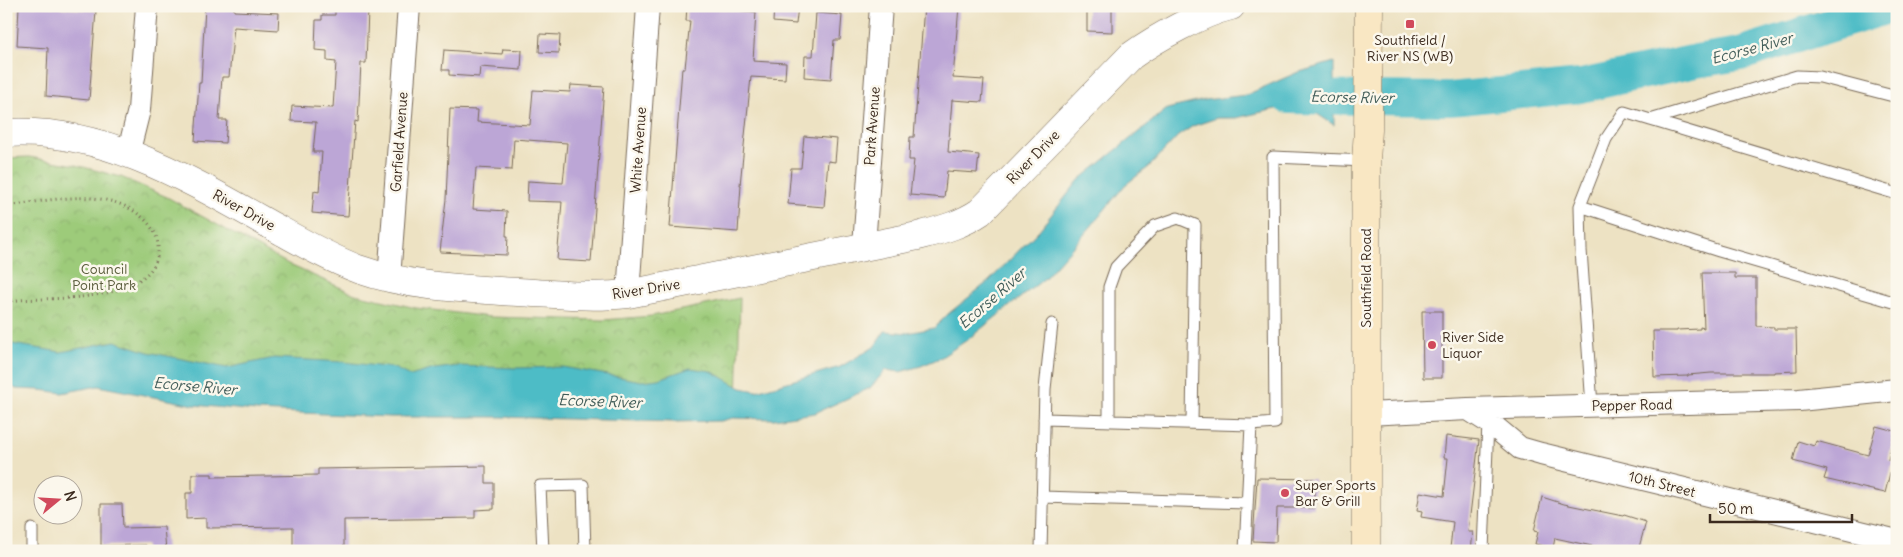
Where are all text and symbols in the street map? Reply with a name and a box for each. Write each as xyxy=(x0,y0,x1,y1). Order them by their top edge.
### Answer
marker: Southfield / River NS (WB) xyxy=(1404,18,1416,30)
water label: Ecorse River xyxy=(1709,28,1797,68)
place label: Southfield / River NS (WB) xyxy=(1367,31,1453,65)
street label: Park Avenue xyxy=(860,86,884,166)
water label: Ecorse River xyxy=(1310,87,1396,107)
street label: Garfield Avenue xyxy=(387,91,411,193)
street label: White Avenue xyxy=(626,106,650,194)
street label: River Drive xyxy=(1003,126,1063,188)
street label: River Drive xyxy=(210,186,278,234)
street label: Southfield Road xyxy=(1357,228,1375,328)
park label: Council Point Park xyxy=(72,260,136,294)
water label: Ecorse River xyxy=(954,262,1031,333)
street label: River Drive xyxy=(611,275,681,303)
place label: River Side Liquor xyxy=(1442,328,1504,362)
marker: River Side Liquor xyxy=(1426,339,1438,351)
water label: Ecorse River xyxy=(153,373,239,399)
water label: Ecorse River xyxy=(558,390,644,412)
street label: Pepper Road xyxy=(1591,395,1673,415)
street label: 10th Street xyxy=(1627,467,1698,501)
north arrow xyxy=(32,474,82,524)
place label: Super Sports Bar & Grill xyxy=(1295,476,1376,510)
marker: Super Sports Bar & Grill xyxy=(1279,487,1291,499)
text: N xyxy=(60,489,80,503)
scale bar xyxy=(1710,492,1853,524)
text: 50 m xyxy=(1718,499,1753,518)

